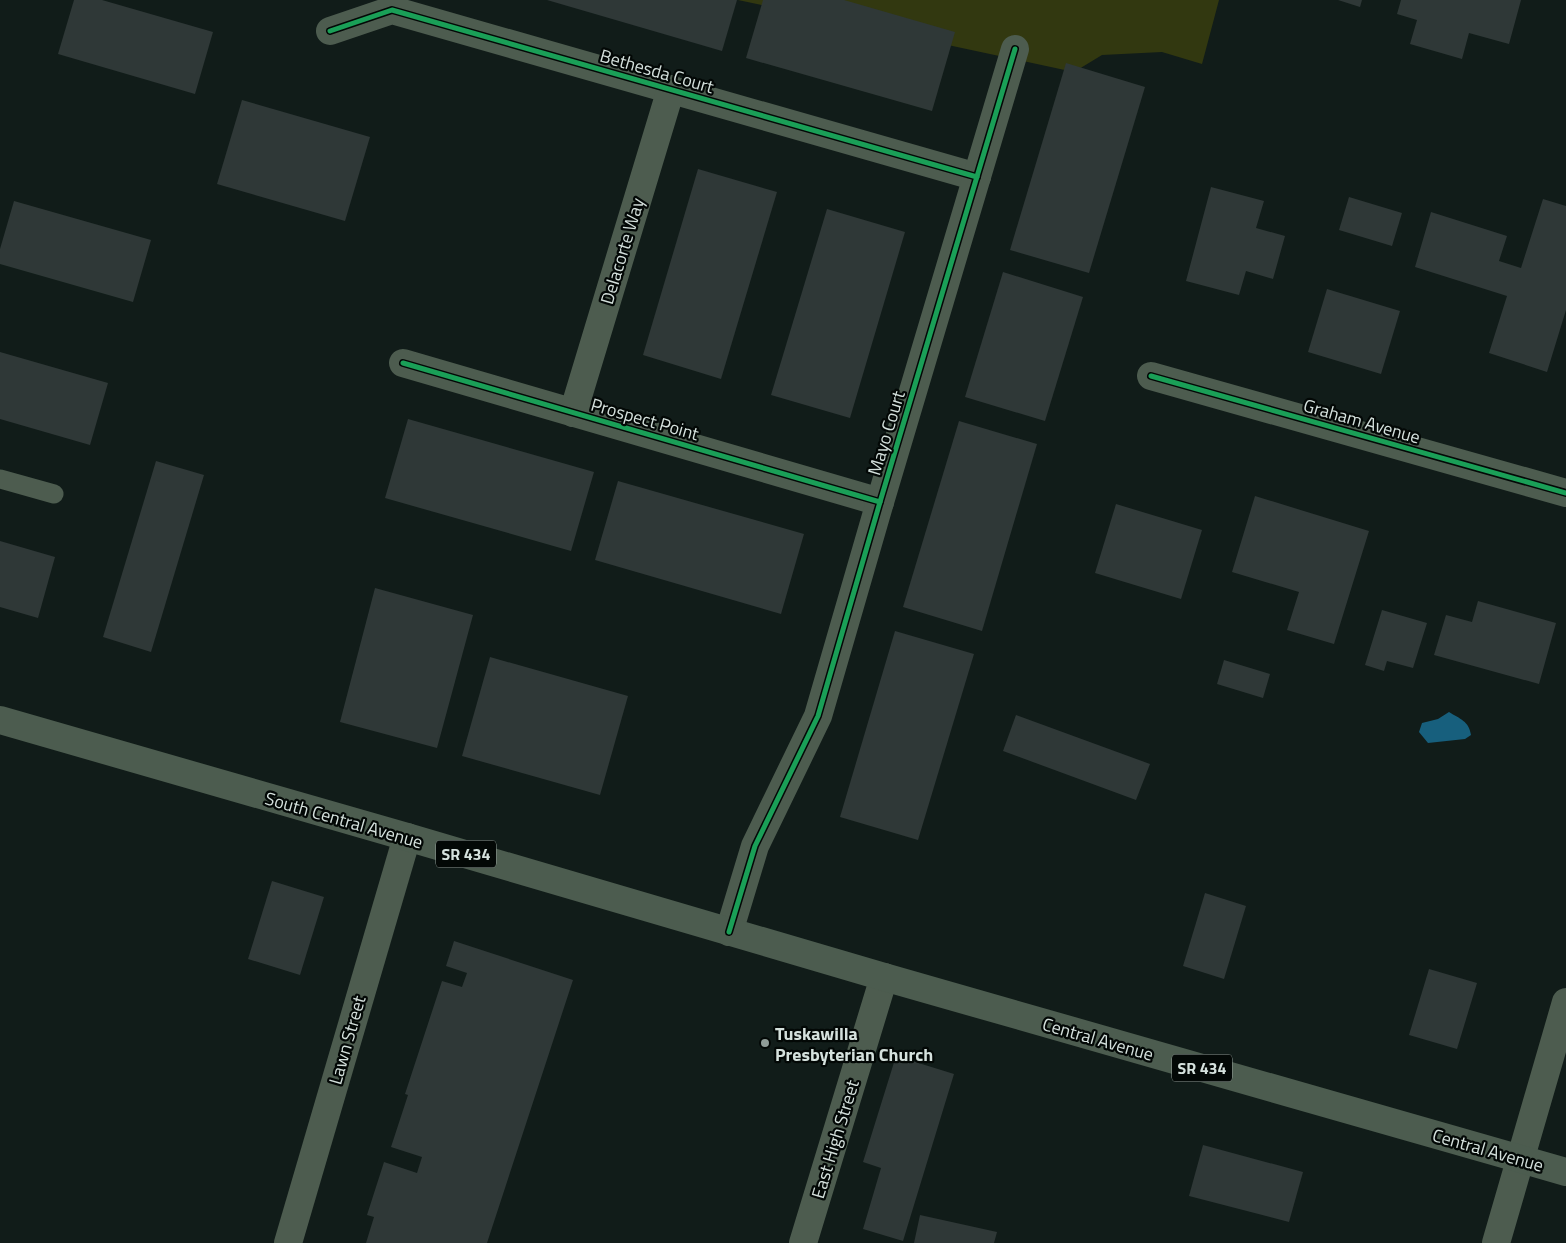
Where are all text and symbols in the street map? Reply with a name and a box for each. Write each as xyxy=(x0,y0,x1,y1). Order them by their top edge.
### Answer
street label: Bethesda Court xyxy=(597,42,718,100)
street label: Delacorte Way xyxy=(593,194,651,308)
street label: Mayo Court xyxy=(860,387,912,479)
street label: Prospect Point xyxy=(588,391,703,448)
street label: Graham Avenue xyxy=(1300,391,1424,451)
street label: South Central Avenue xyxy=(262,785,426,855)
road number: SR 434 xyxy=(436,841,496,868)
street label: Lawn Street xyxy=(321,992,373,1088)
street label: Central Avenue xyxy=(1039,1010,1157,1068)
place label: Tuskawilla Presbyterian Church xyxy=(775,1020,933,1068)
marker: Tuskawilla Presbyterian Church xyxy=(759,1037,771,1049)
road number: SR 434 xyxy=(1172,1054,1232,1082)
street label: East High Street xyxy=(804,1076,866,1202)
street label: Central Avenue xyxy=(1429,1121,1547,1179)

